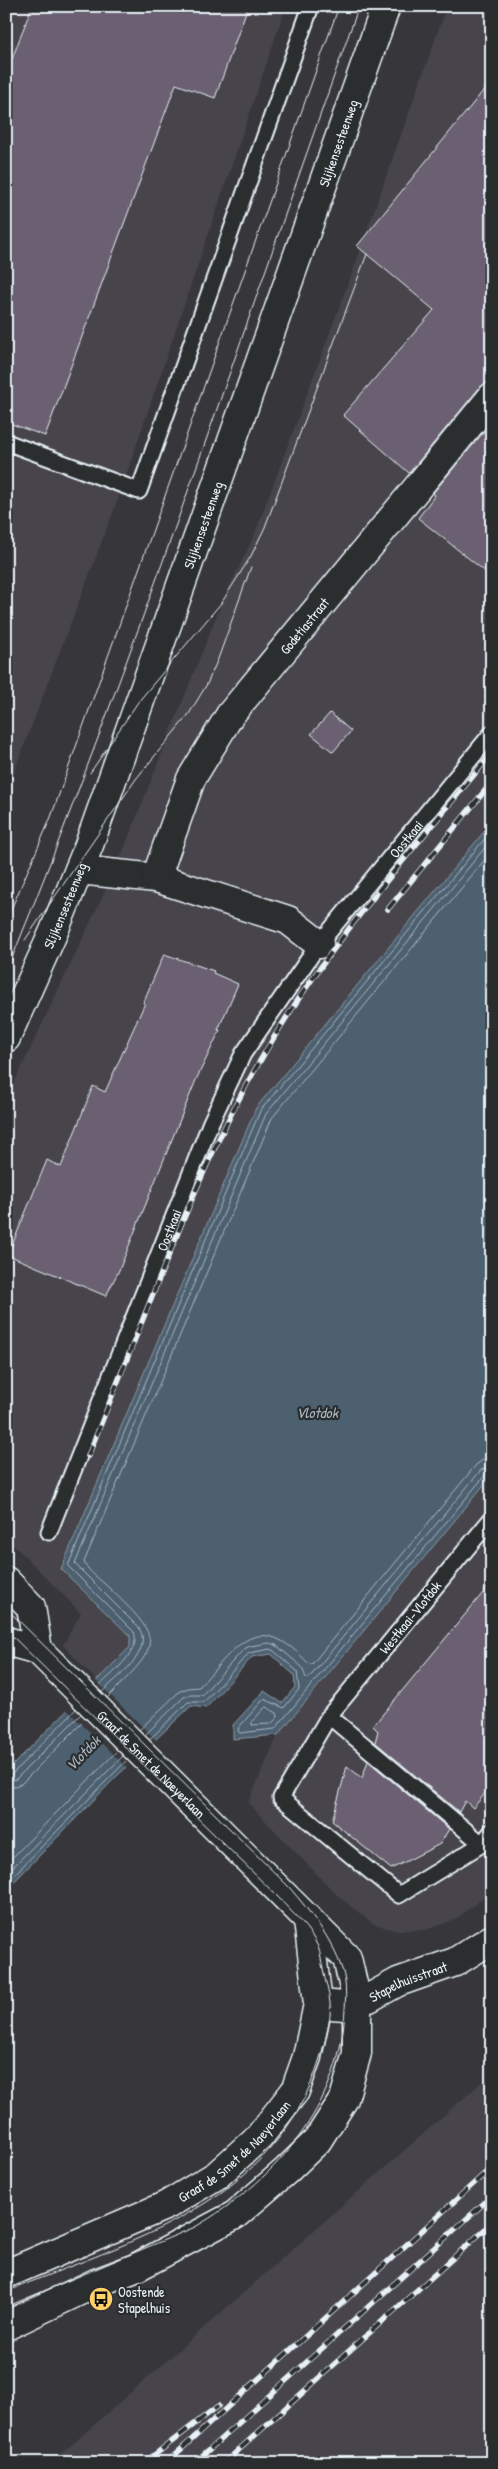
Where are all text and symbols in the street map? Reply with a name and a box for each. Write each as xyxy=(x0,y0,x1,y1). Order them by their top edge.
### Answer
street label: Slijkensesteenweg xyxy=(313,97,363,189)
street label: Slijkensesteenweg xyxy=(178,478,228,571)
street label: Godetiastraat xyxy=(275,593,333,658)
street label: Oostkaai xyxy=(384,816,427,861)
street label: Slijkensesteenweg xyxy=(38,859,91,951)
street label: Oostkaai xyxy=(152,1206,185,1254)
water label: Vlotdok xyxy=(296,1402,340,1423)
street label: Westkaai-Vlotdok xyxy=(375,1576,445,1658)
street label: Graaf de Smet de Naeyerlaan xyxy=(93,1705,210,1822)
water label: Vlotdok xyxy=(61,1729,106,1775)
street label: Stapelhuisstraat xyxy=(365,1956,450,2006)
street label: Graaf de Smet de Naeyerlaan xyxy=(174,2096,294,2206)
place label: Oostende Stapelhuis xyxy=(118,2282,170,2318)
bus stop icon: Oostende Stapelhuis xyxy=(88,2286,114,2312)

